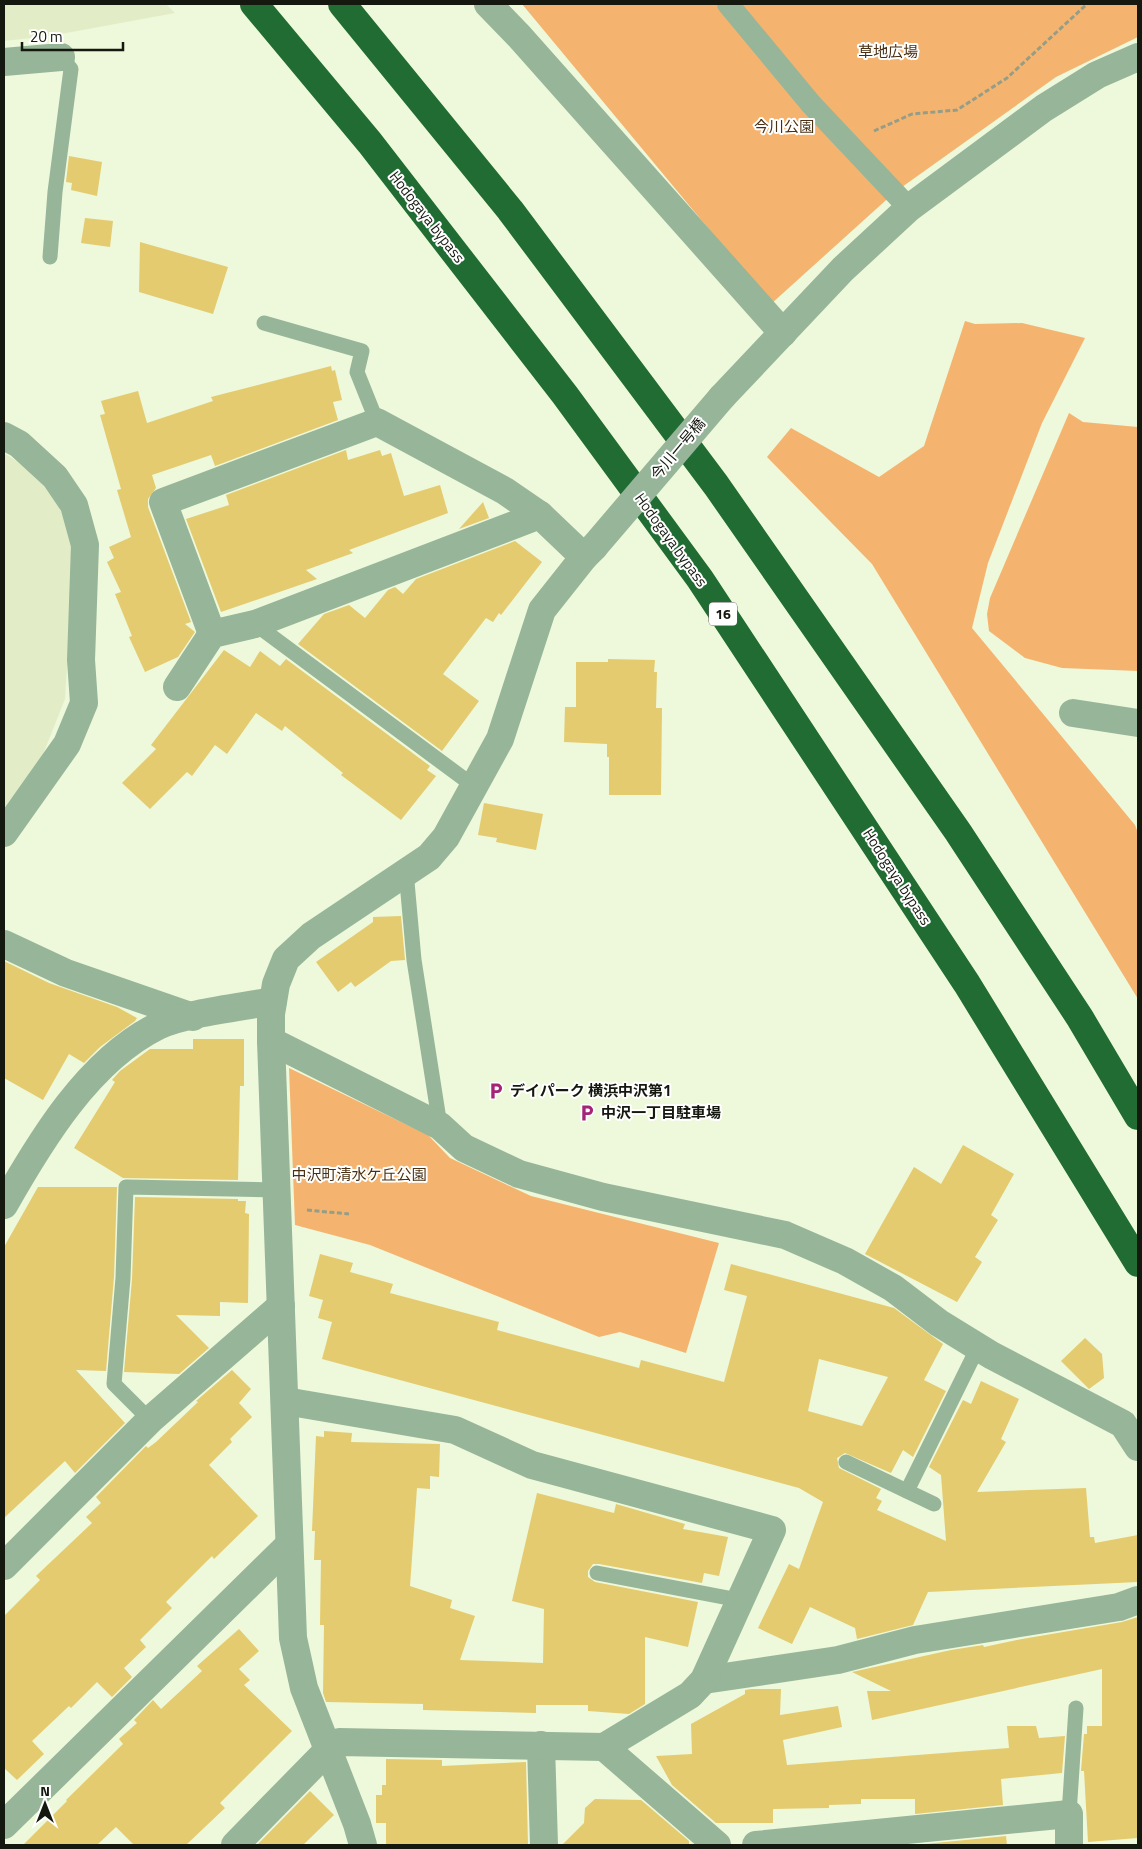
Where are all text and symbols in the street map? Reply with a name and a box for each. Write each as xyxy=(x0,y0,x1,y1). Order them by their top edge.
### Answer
scale bar xyxy=(22,20,124,52)
text: 20 m xyxy=(30,25,63,48)
park label: 草地広場 xyxy=(858,40,918,63)
park label: 今川公園 xyxy=(754,115,814,138)
street label: Hodogaya bypass xyxy=(384,166,471,268)
street label: 今川一号橋 xyxy=(645,413,711,485)
street label: Hodogaya bypass xyxy=(629,488,713,591)
road number: 16 xyxy=(709,602,737,626)
street label: Hodogaya bypass xyxy=(857,824,937,930)
place label: デイパーク 横浜中沢第1 xyxy=(510,1079,671,1102)
parking icon: デイパーク 横浜中沢第1 xyxy=(486,1081,506,1101)
place label: 中沢一丁目駐車場 xyxy=(601,1101,721,1124)
parking icon: 中沢一丁目駐車場 xyxy=(577,1103,597,1123)
park label: 中沢町清水ケ丘公園 xyxy=(291,1163,427,1186)
north arrow xyxy=(20,1779,70,1829)
text: N xyxy=(40,1780,50,1801)

